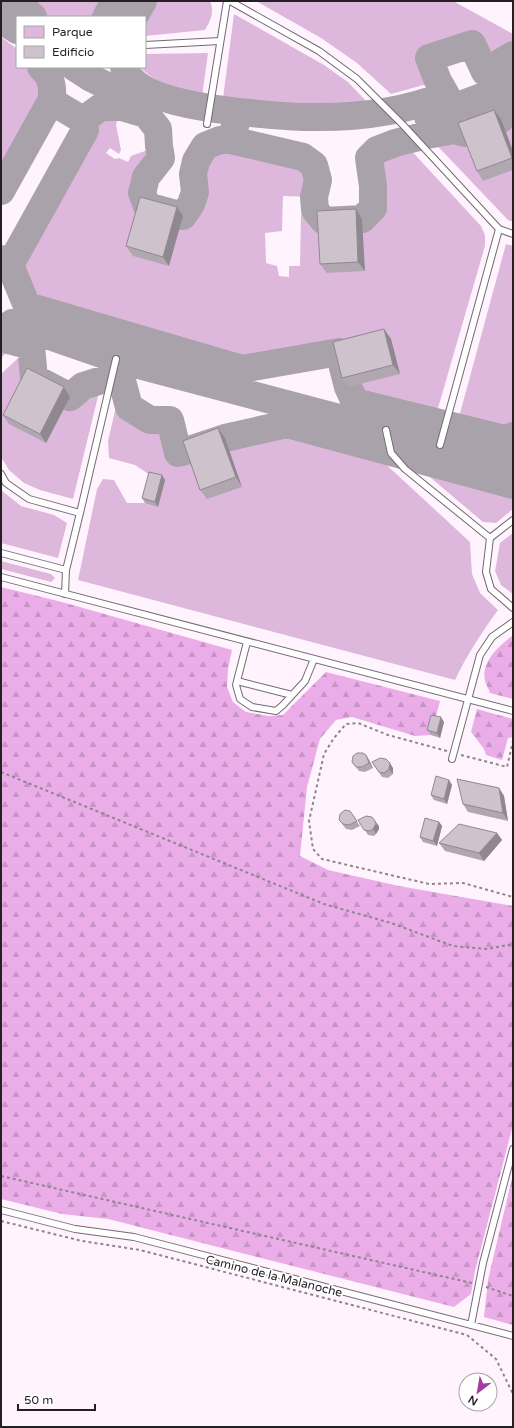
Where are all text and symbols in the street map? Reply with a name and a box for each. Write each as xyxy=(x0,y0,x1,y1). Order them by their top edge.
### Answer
legend xyxy=(16,16,146,68)
text: Parque xyxy=(52,25,93,39)
text: Edificio xyxy=(52,45,94,59)
street label: Camino de la Malanoche xyxy=(204,1252,344,1300)
north arrow xyxy=(458,1372,498,1412)
scale bar xyxy=(18,1386,95,1412)
text: N xyxy=(466,1392,480,1408)
text: 50 m xyxy=(24,1393,53,1407)

